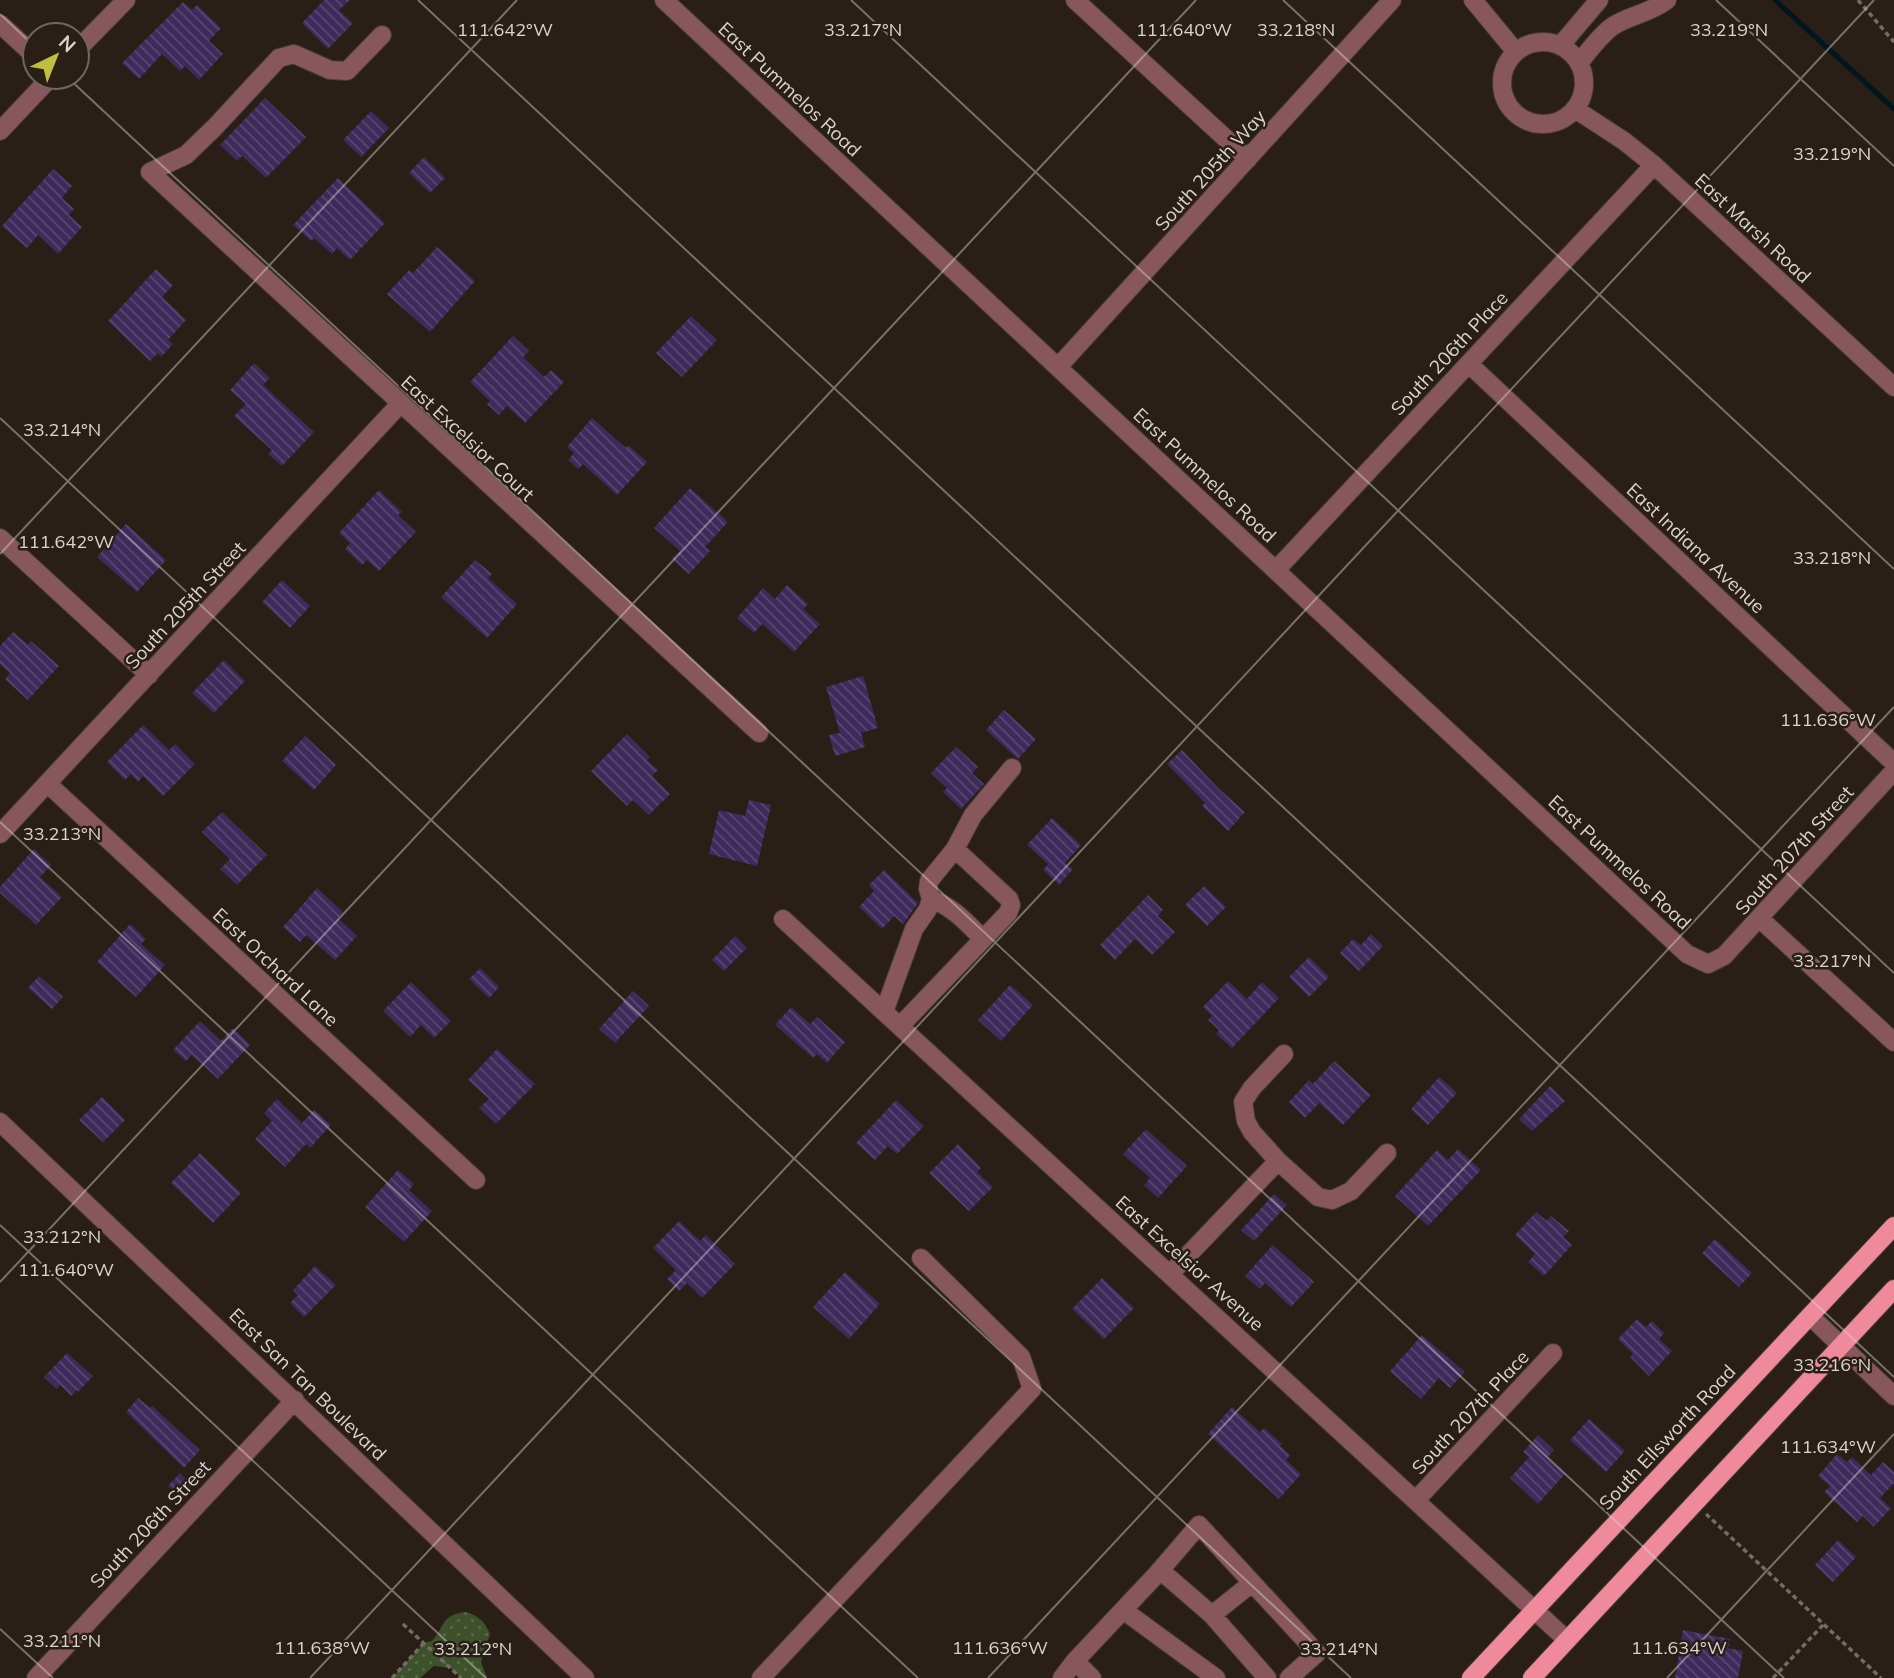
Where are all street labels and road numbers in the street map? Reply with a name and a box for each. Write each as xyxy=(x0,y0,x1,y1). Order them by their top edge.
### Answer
street label: East Pummelos Road xyxy=(714,17,866,161)
street label: South 205th Way xyxy=(1149,104,1271,236)
street label: East Marsh Road xyxy=(1690,168,1816,288)
street label: South 206th Place xyxy=(1385,286,1513,420)
street label: East Excelsior Court xyxy=(396,370,540,506)
street label: East Pummelos Road xyxy=(1129,403,1281,547)
street label: East Indiana Avenue xyxy=(1622,478,1770,618)
street label: South 205th Street xyxy=(120,536,251,674)
street label: South 207th Street xyxy=(1730,780,1859,920)
street label: East Pummelos Road xyxy=(1544,790,1696,934)
street label: East Orchard Lane xyxy=(208,903,344,1031)
street label: East Excelsior Avenue xyxy=(1111,1190,1269,1336)
street label: East San Tan Boulevard xyxy=(224,1303,392,1465)
street label: South 207th Place xyxy=(1406,1345,1534,1479)
street label: South Ellsworth Road xyxy=(1594,1359,1740,1515)
street label: South 206th Street xyxy=(85,1455,216,1593)

